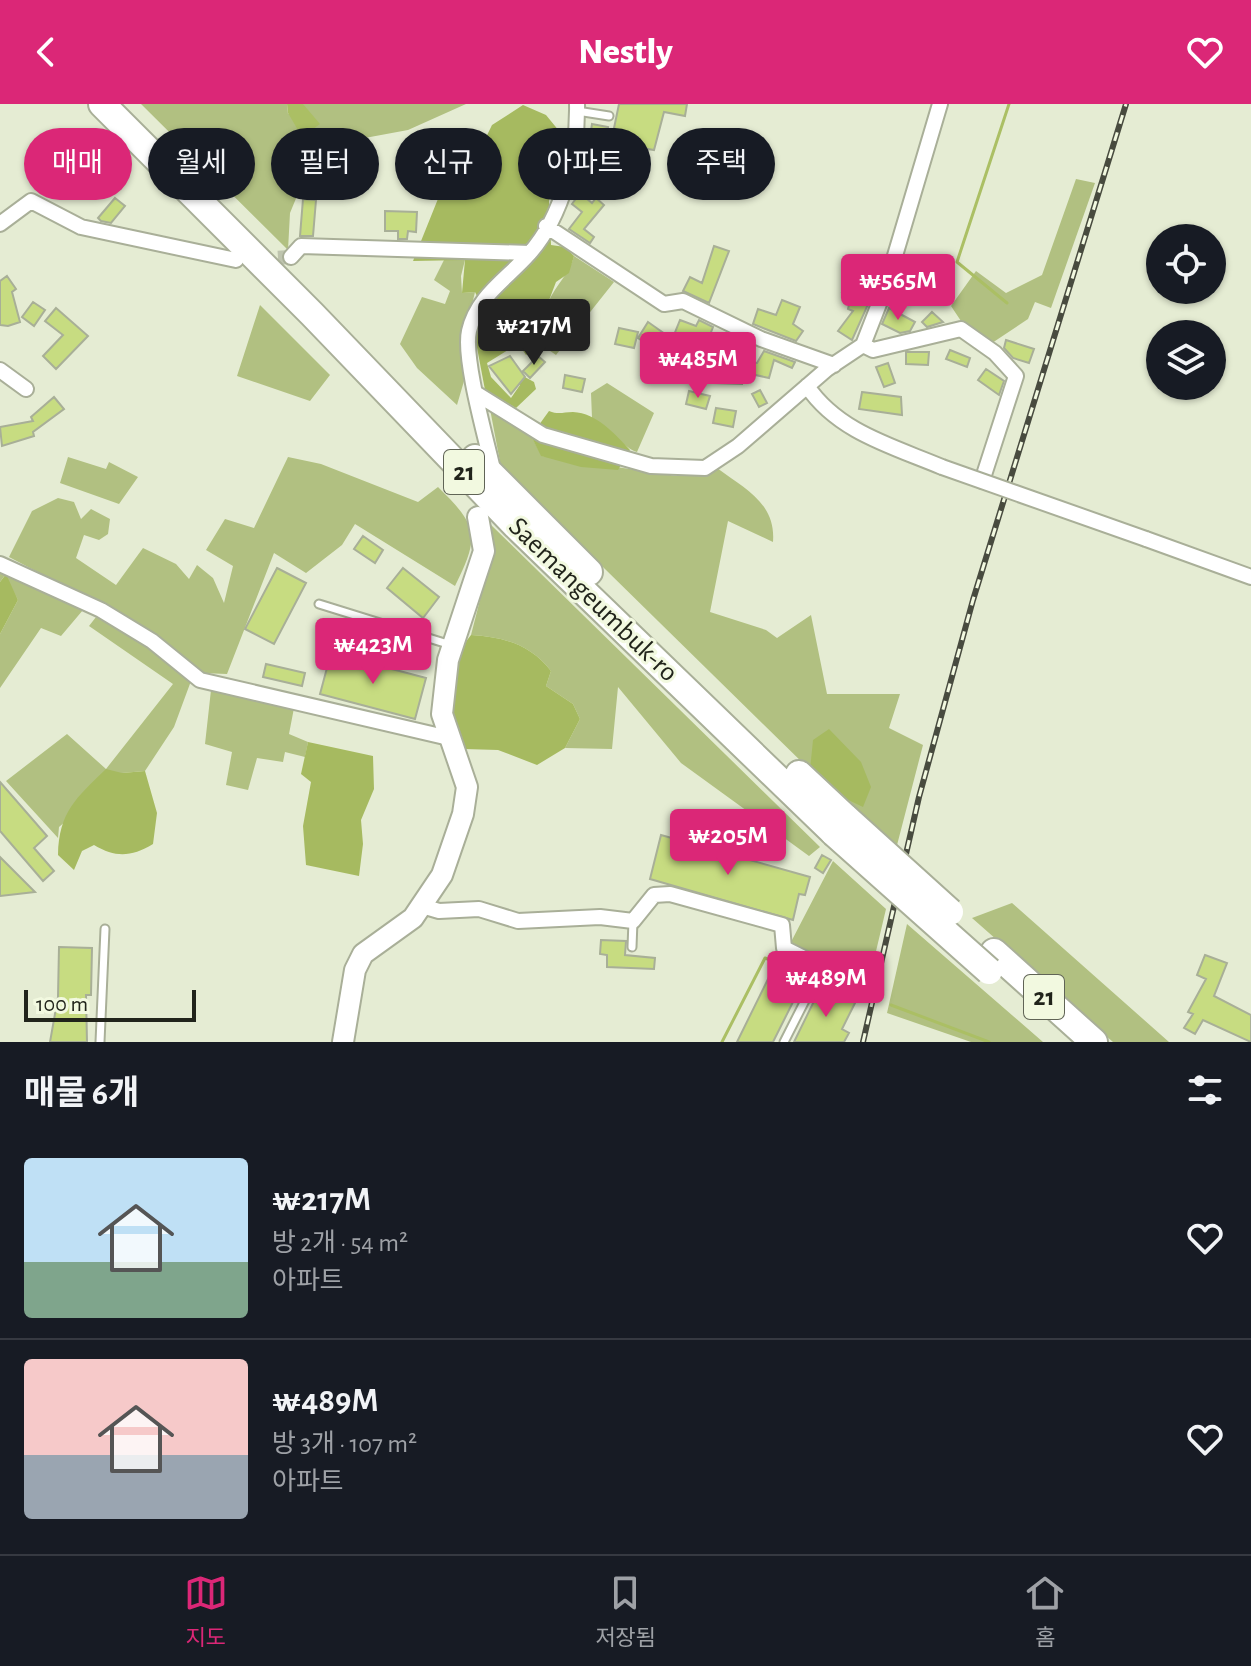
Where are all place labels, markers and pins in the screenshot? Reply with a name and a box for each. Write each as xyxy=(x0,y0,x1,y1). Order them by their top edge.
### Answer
pin: ₩565M xyxy=(842,254,954,322)
pin: ₩217M xyxy=(478,299,590,367)
pin: ₩485M xyxy=(642,332,754,400)
pin: ₩423M xyxy=(317,618,429,686)
pin: ₩205M xyxy=(672,809,784,877)
pin: ₩489M xyxy=(770,951,882,1019)

